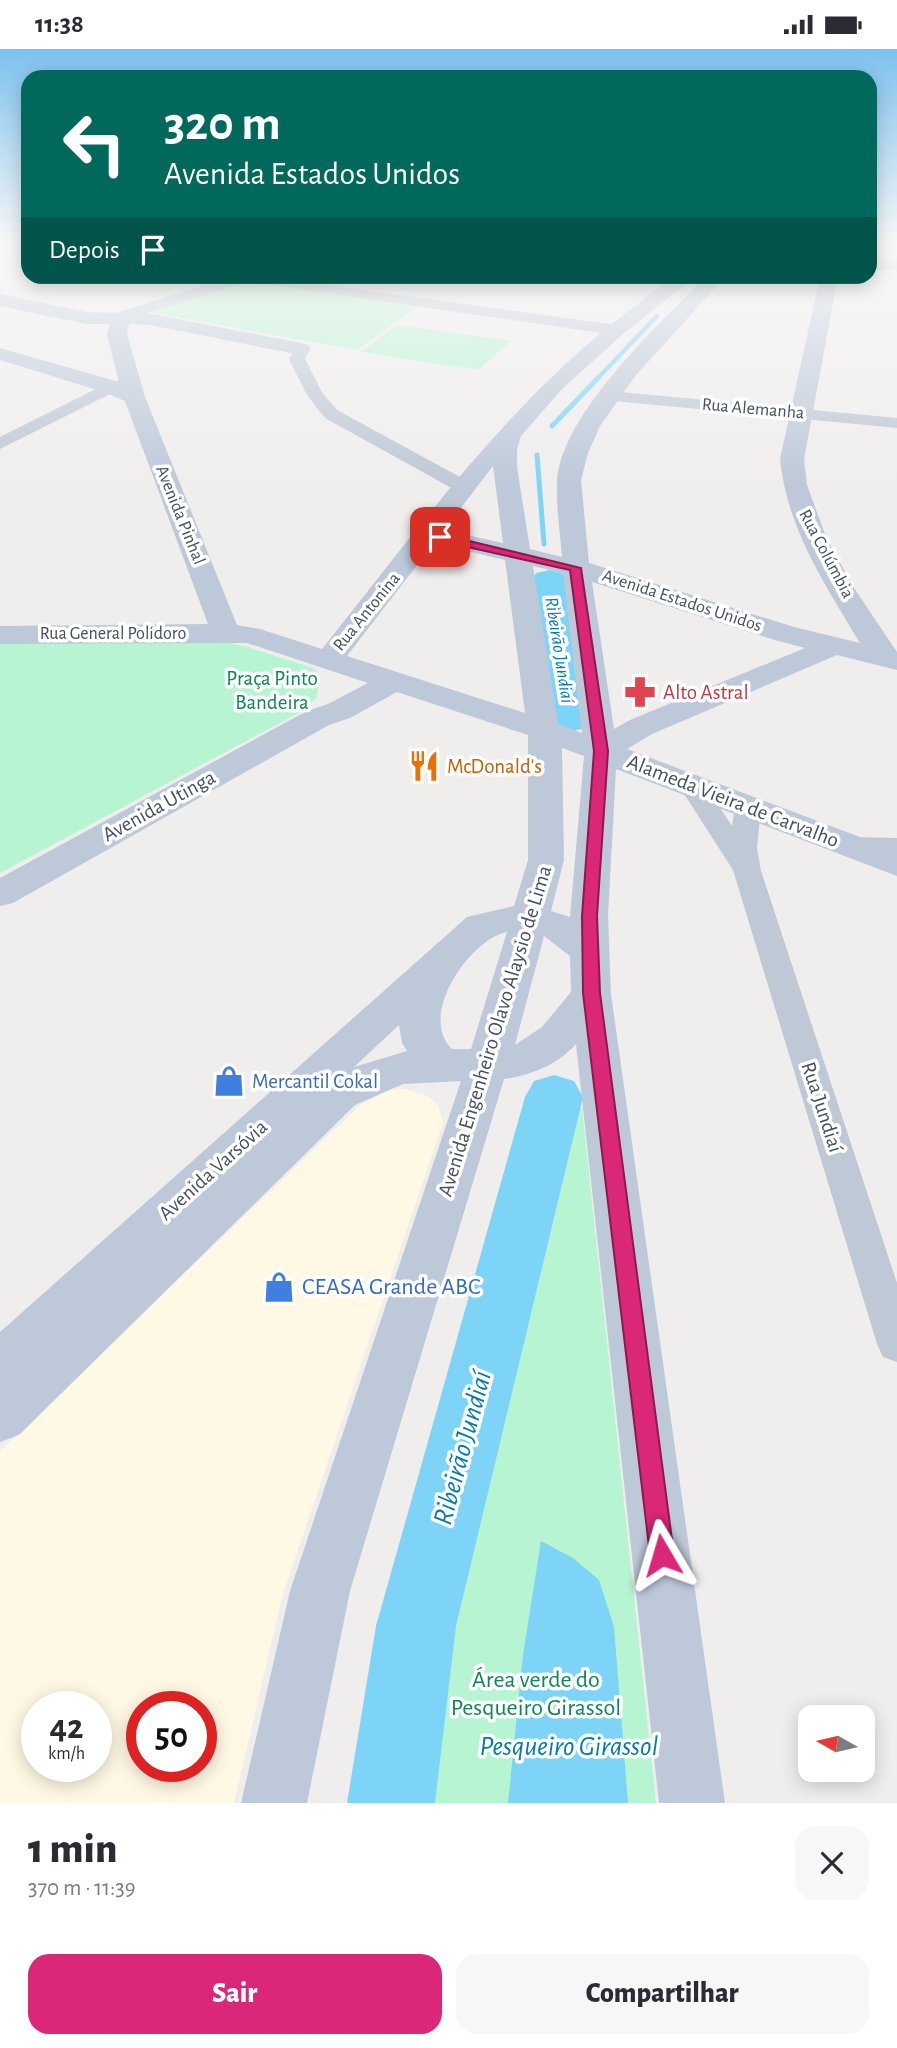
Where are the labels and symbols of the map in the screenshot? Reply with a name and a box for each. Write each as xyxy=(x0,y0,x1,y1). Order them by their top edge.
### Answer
street label: Rua Alemanha xyxy=(701,396,805,422)
street label: Avenida Pinhal xyxy=(152,463,208,567)
pin xyxy=(410,507,470,567)
street label: Rua Colúmbia xyxy=(795,507,857,601)
street label: Avenida Estados Unidos xyxy=(600,567,764,635)
street label: Rua Antonina xyxy=(330,569,404,655)
water label: Ribeirão Jundiaí xyxy=(541,596,577,705)
street label: Rua General Polidoro xyxy=(40,625,186,643)
park label: Praça Pinto Bandeira xyxy=(226,668,318,713)
pharmacy icon: Alto Astral xyxy=(623,675,657,709)
place label: Alto Astral xyxy=(663,682,749,703)
restaurant icon: McDonald's xyxy=(407,749,441,783)
street label: Alameda Vieira de Carvalho xyxy=(624,751,842,851)
place label: McDonald's xyxy=(447,756,542,777)
street label: Avenida Utinga xyxy=(99,766,219,846)
street label: Avenida Engenheiro Olavo Alaysio de Lima xyxy=(435,863,556,1199)
street label: Rua Jundiaí xyxy=(798,1059,847,1156)
shop icon: Mercantil Cokal xyxy=(212,1064,246,1098)
place label: Mercantil Cokal xyxy=(252,1071,378,1092)
street label: Avenida Varsóvia xyxy=(155,1116,272,1224)
shop icon: CEASA Grande ABC xyxy=(262,1270,296,1304)
place label: CEASA Grande ABC xyxy=(302,1275,480,1299)
water label: Ribeirão Jundiaí xyxy=(429,1366,497,1528)
position arrow xyxy=(625,1518,699,1592)
park label: Área verde do Pesqueiro Girassol xyxy=(451,1666,621,1720)
speed limit sign: 50 xyxy=(126,1691,217,1782)
north arrow xyxy=(798,1705,875,1781)
water label: Pesqueiro Girassol xyxy=(480,1733,658,1761)

